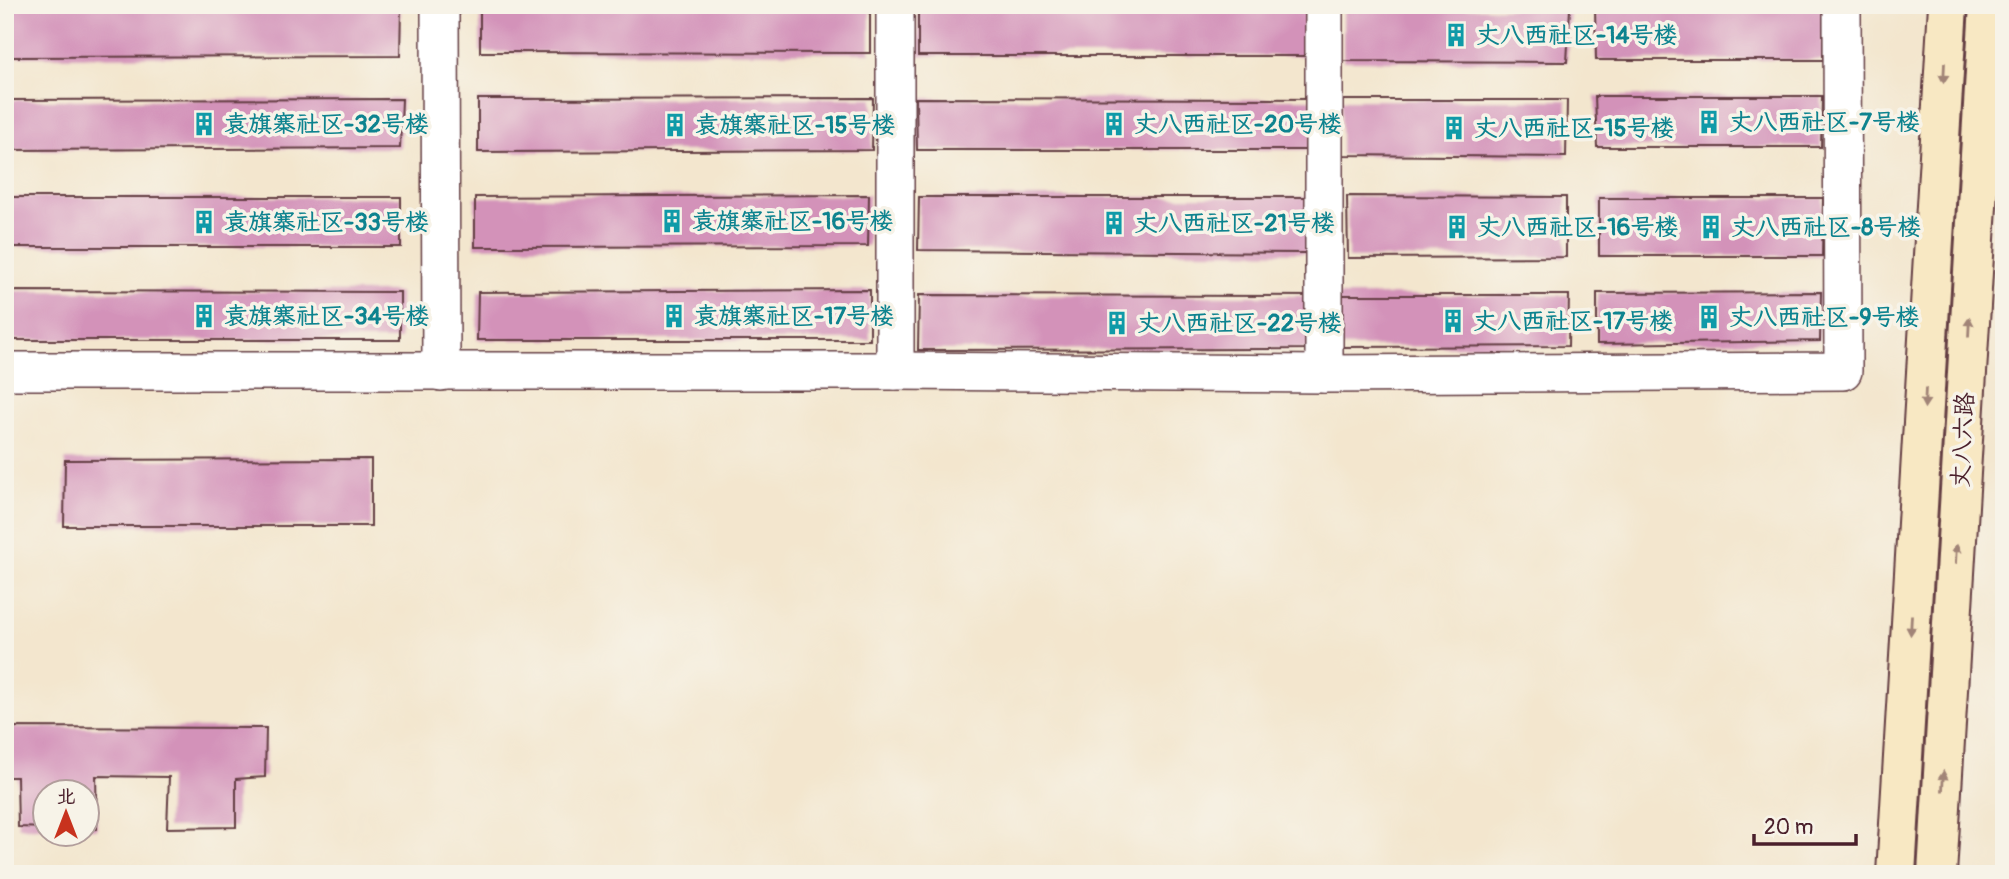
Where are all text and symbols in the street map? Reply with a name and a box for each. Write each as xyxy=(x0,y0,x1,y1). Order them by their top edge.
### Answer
building icon: 丈八西社区-14号楼 xyxy=(1442,21,1470,49)
place label: 丈八西社区-14号楼 xyxy=(1476,21,1678,50)
one-way arrow xyxy=(1938,63,1949,85)
building icon: 丈八西社区-7号楼 xyxy=(1695,108,1723,136)
place label: 丈八西社区-7号楼 xyxy=(1729,108,1920,137)
building icon: 袁旗寨社区-32号楼 xyxy=(190,110,218,138)
place label: 袁旗寨社区-32号楼 xyxy=(224,110,429,139)
building icon: 丈八西社区-20号楼 xyxy=(1100,110,1128,138)
place label: 丈八西社区-20号楼 xyxy=(1134,110,1342,139)
building icon: 袁旗寨社区-15号楼 xyxy=(661,111,689,139)
place label: 袁旗寨社区-15号楼 xyxy=(695,111,896,140)
building icon: 丈八西社区-15号楼 xyxy=(1440,114,1468,142)
place label: 丈八西社区-15号楼 xyxy=(1474,114,1675,143)
building icon: 袁旗寨社区-16号楼 xyxy=(658,207,686,235)
place label: 袁旗寨社区-16号楼 xyxy=(692,207,894,236)
building icon: 袁旗寨社区-33号楼 xyxy=(190,208,218,236)
place label: 袁旗寨社区-33号楼 xyxy=(224,208,429,237)
building icon: 丈八西社区-21号楼 xyxy=(1100,209,1128,237)
place label: 丈八西社区-21号楼 xyxy=(1134,209,1335,238)
building icon: 丈八西社区-16号楼 xyxy=(1443,213,1471,241)
place label: 丈八西社区-16号楼 xyxy=(1477,213,1679,242)
building icon: 丈八西社区-8号楼 xyxy=(1697,213,1725,241)
place label: 丈八西社区-8号楼 xyxy=(1731,213,1921,242)
building icon: 袁旗寨社区-34号楼 xyxy=(190,302,218,330)
place label: 袁旗寨社区-34号楼 xyxy=(224,302,430,331)
building icon: 袁旗寨社区-17号楼 xyxy=(660,302,688,330)
place label: 袁旗寨社区-17号楼 xyxy=(694,302,894,331)
building icon: 丈八西社区-9号楼 xyxy=(1695,303,1723,331)
place label: 丈八西社区-9号楼 xyxy=(1729,303,1920,332)
building icon: 丈八西社区-17号楼 xyxy=(1439,307,1467,335)
place label: 丈八西社区-17号楼 xyxy=(1473,307,1673,336)
building icon: 丈八西社区-22号楼 xyxy=(1103,309,1131,337)
place label: 丈八西社区-22号楼 xyxy=(1137,309,1342,338)
one-way arrow xyxy=(1964,316,1975,338)
one-way arrow xyxy=(1919,388,1930,410)
street label: 丈八六路 xyxy=(1946,391,1980,489)
one-way arrow xyxy=(1951,543,1962,565)
one-way arrow xyxy=(1905,615,1916,637)
one-way arrow xyxy=(1937,770,1948,792)
north arrow xyxy=(32,778,102,848)
text: 北 xyxy=(56,785,76,809)
scale bar xyxy=(1754,802,1855,846)
text: 20 m xyxy=(1764,814,1813,841)

